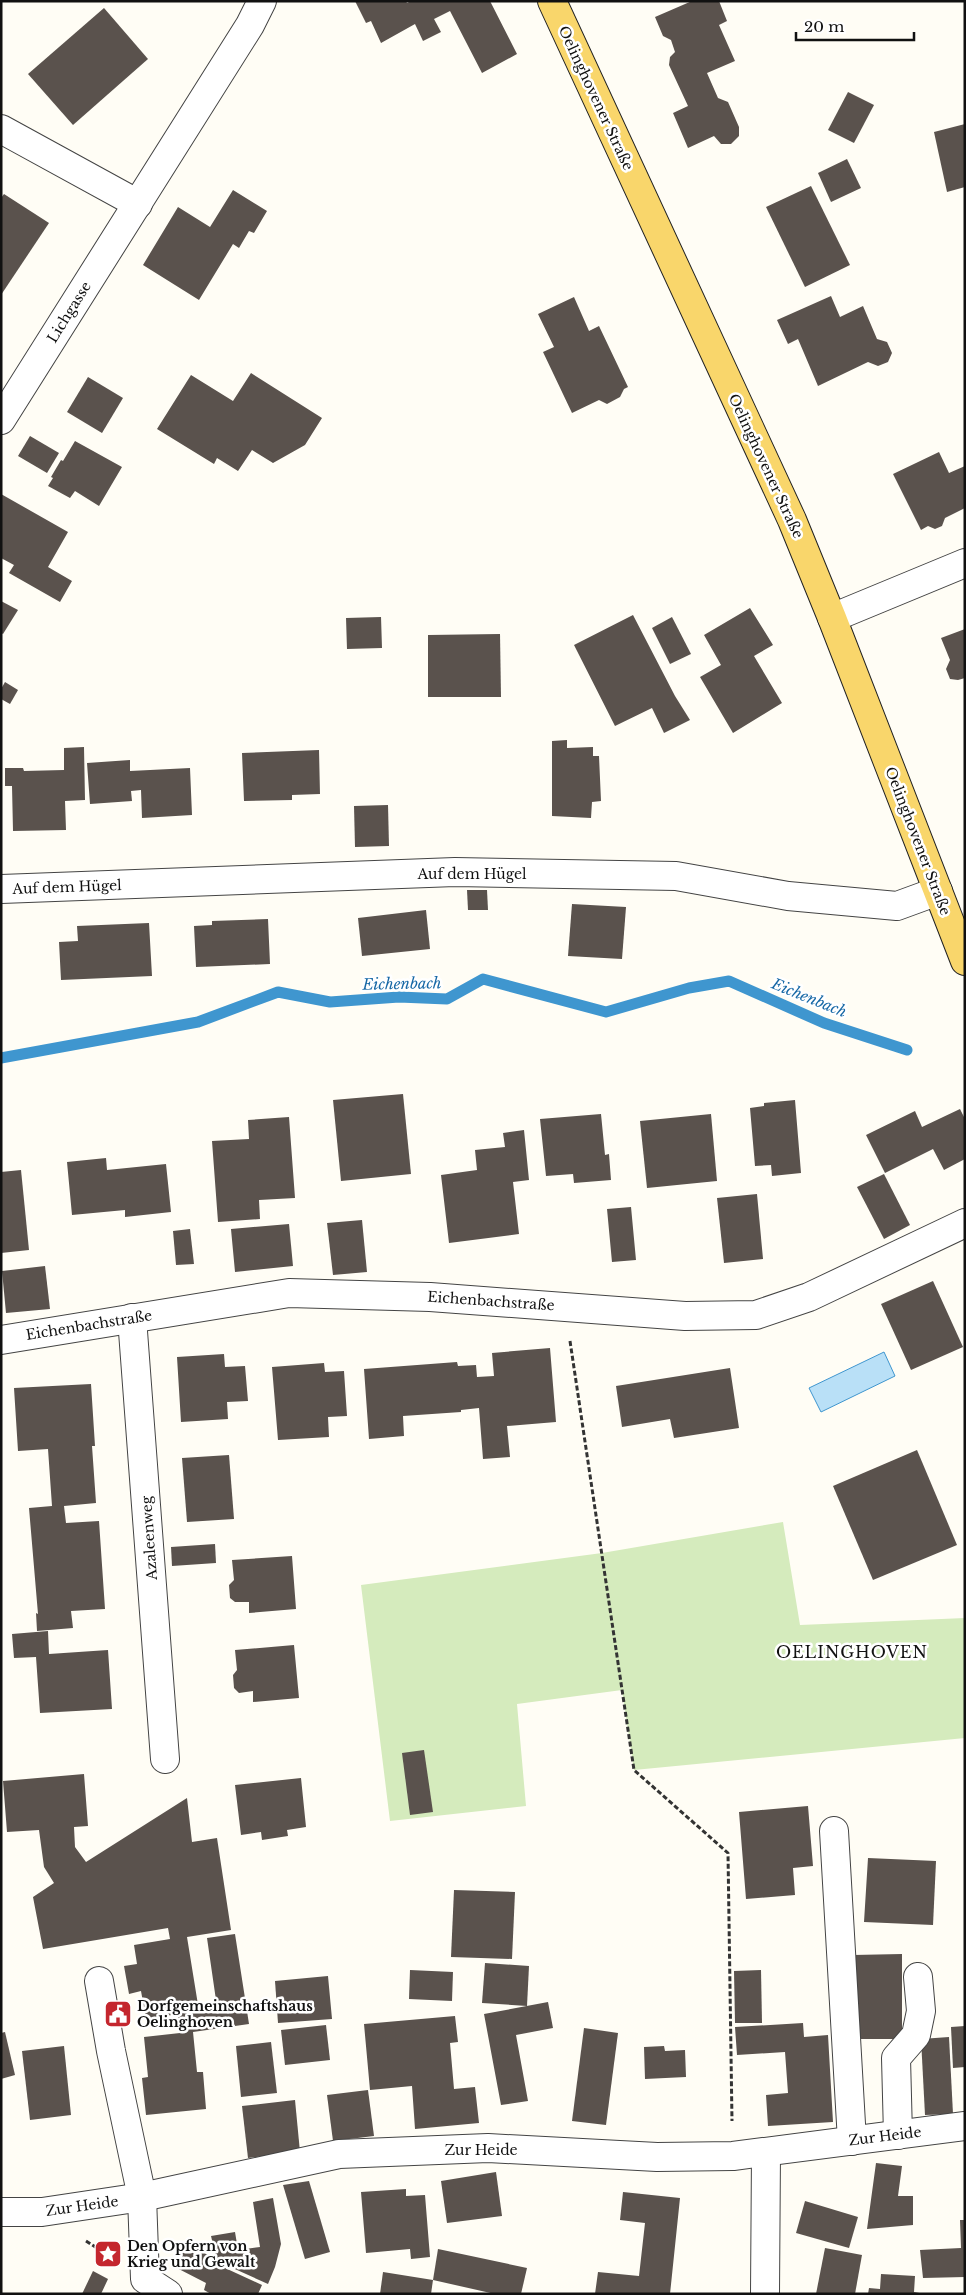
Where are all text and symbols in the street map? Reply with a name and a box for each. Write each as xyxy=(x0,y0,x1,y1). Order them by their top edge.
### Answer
scale bar xyxy=(796,10,914,42)
text: 20 m xyxy=(804,17,844,36)
street label: Oelinghovener Straße xyxy=(555,23,637,173)
street label: Lichgasse xyxy=(43,278,95,346)
street label: Oelinghovener Straße xyxy=(725,391,807,541)
street label: Oelinghovener Straße xyxy=(881,764,955,918)
street label: Auf dem Hügel xyxy=(416,865,527,883)
street label: Auf dem Hügel xyxy=(11,876,122,898)
water label: Eichenbach xyxy=(361,973,442,994)
water label: Eichenbach xyxy=(768,974,850,1021)
street label: Eichenbachstraße xyxy=(427,1288,555,1314)
street label: Eichenbachstraße xyxy=(25,1306,153,1344)
street label: Azaleenweg xyxy=(137,1495,161,1582)
district label: OELINGHOVEN xyxy=(776,1642,928,1662)
place label: Dorfgemeinschaftshaus Oelinghoven xyxy=(137,1997,313,2031)
public building icon: Dorfgemeinschaftshaus Oelinghoven xyxy=(103,1999,133,2029)
street label: Zur Heide xyxy=(848,2123,922,2149)
street label: Zur Heide xyxy=(444,2141,518,2159)
street label: Zur Heide xyxy=(44,2192,120,2220)
place label: Den Opfern von Krieg und Gewalt xyxy=(127,2237,256,2271)
place icon: Den Opfern von Krieg und Gewalt xyxy=(93,2239,123,2269)

